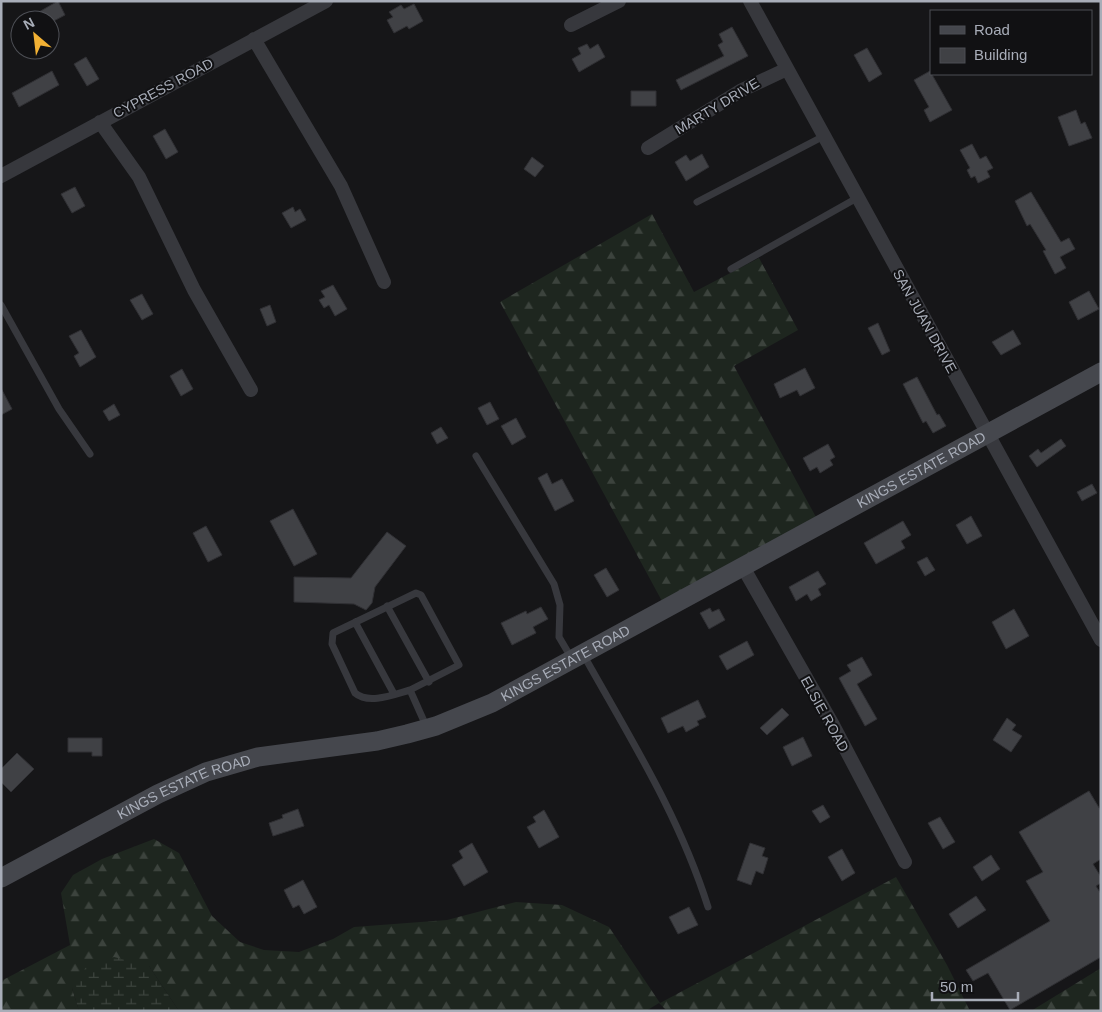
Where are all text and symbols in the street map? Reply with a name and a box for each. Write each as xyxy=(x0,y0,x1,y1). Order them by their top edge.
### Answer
north arrow xyxy=(10,10,60,60)
legend xyxy=(930,10,1092,75)
text: N xyxy=(21,14,37,33)
text: Road xyxy=(974,21,1010,38)
text: Building xyxy=(974,46,1027,63)
street label: CYPRESS ROAD xyxy=(110,55,216,121)
street label: MARTY DRIVE xyxy=(672,75,762,137)
street label: SAN JUAN DRIVE xyxy=(890,266,960,376)
street label: KINGS ESTATE ROAD xyxy=(854,428,988,511)
street label: KINGS ESTATE ROAD xyxy=(498,622,633,705)
street label: ELSIE ROAD xyxy=(798,673,852,755)
street label: KINGS ESTATE ROAD xyxy=(114,751,253,822)
scale bar xyxy=(932,970,1018,1002)
text: 50 m xyxy=(940,978,973,995)

